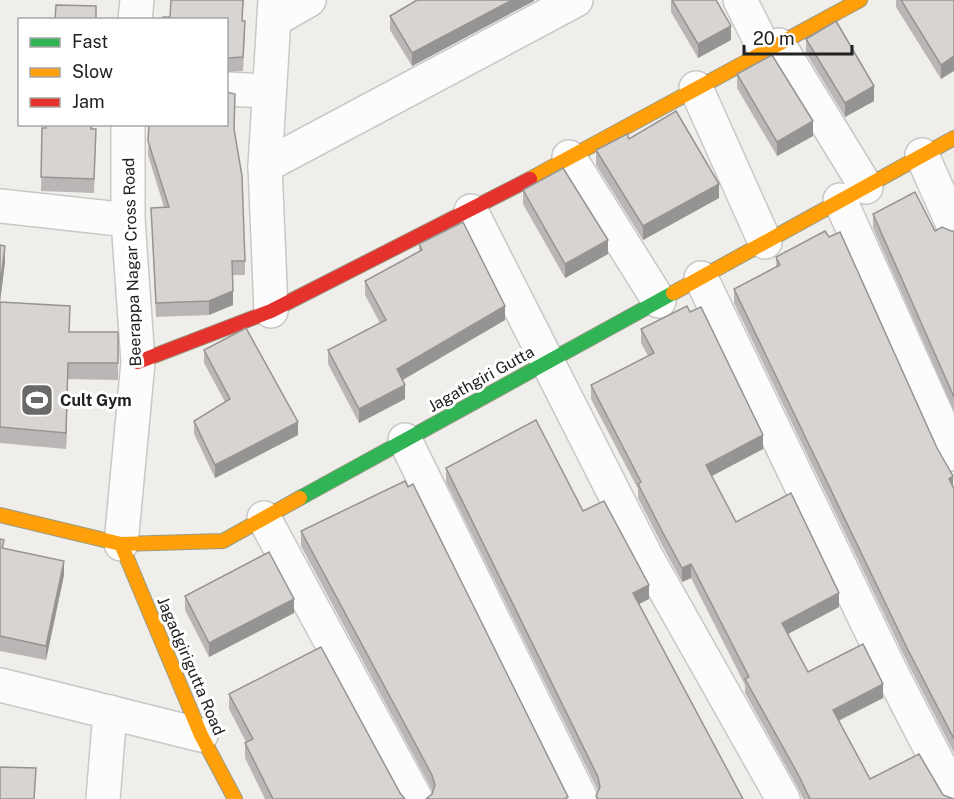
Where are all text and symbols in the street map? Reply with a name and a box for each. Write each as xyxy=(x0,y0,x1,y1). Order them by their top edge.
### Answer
legend xyxy=(18,18,228,126)
scale bar xyxy=(744,18,852,56)
text: 20 m xyxy=(753,28,795,49)
text: Fast xyxy=(72,31,108,52)
text: Slow xyxy=(72,61,113,82)
text: Jam xyxy=(72,91,105,112)
street label: Beerappa Nagar Cross Road xyxy=(119,157,145,367)
street label: Jagathgiri Gutta xyxy=(425,342,537,416)
sports icon: Cult Gym xyxy=(19,382,55,418)
place label: Cult Gym xyxy=(60,391,132,410)
street label: Jagadgirigutta Road xyxy=(153,594,229,738)

